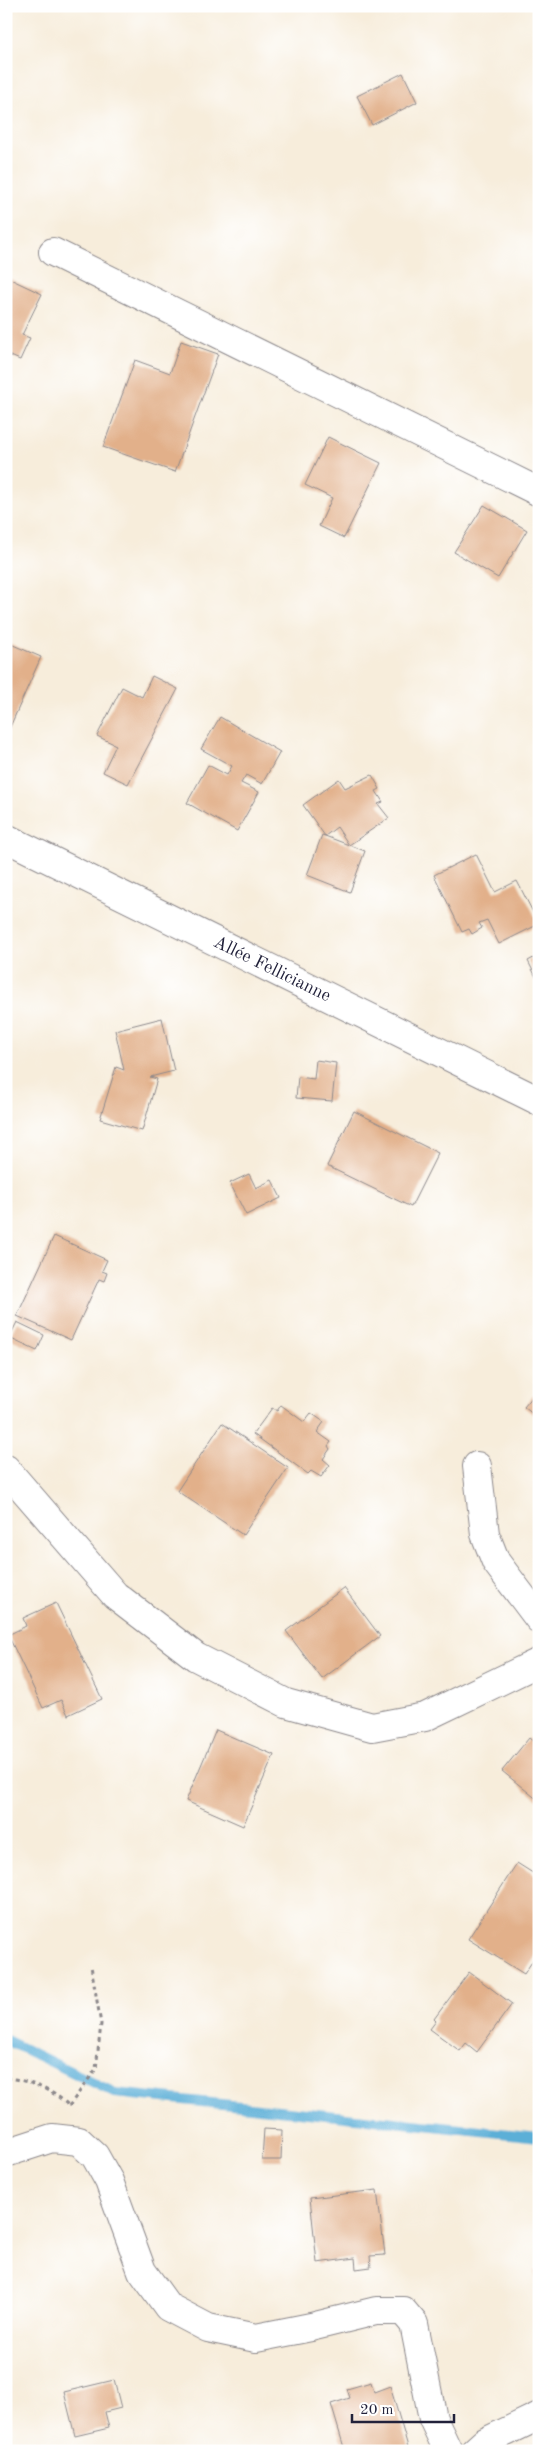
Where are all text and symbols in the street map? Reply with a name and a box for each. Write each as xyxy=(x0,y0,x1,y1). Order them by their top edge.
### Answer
street label: Allée Fellicianne xyxy=(210,933,334,1005)
scale bar xyxy=(352,2392,455,2424)
text: 20 m xyxy=(360,2403,394,2418)

